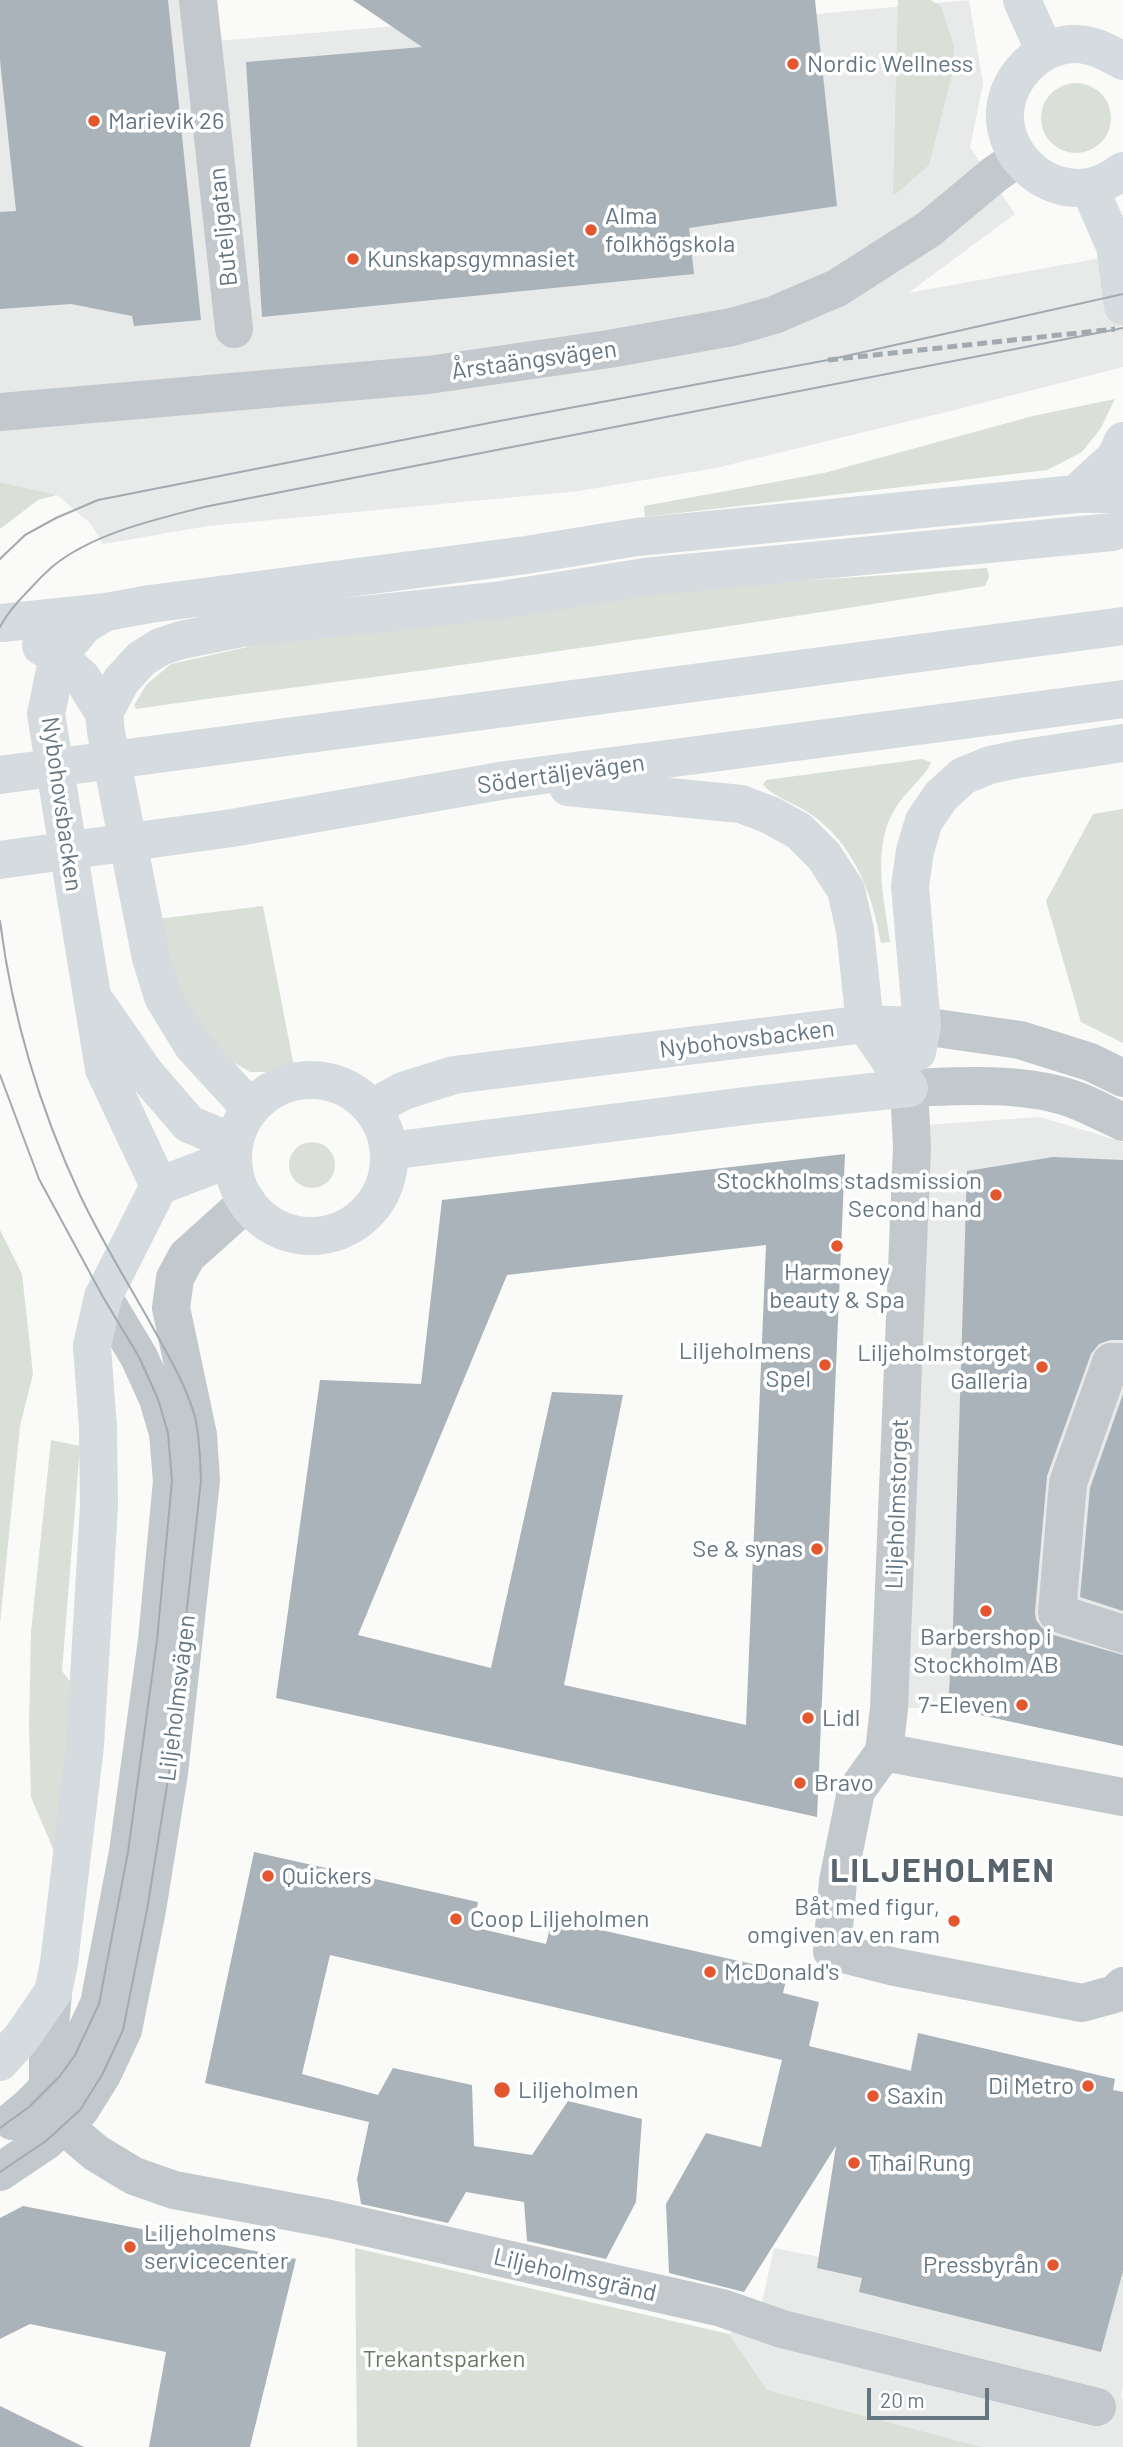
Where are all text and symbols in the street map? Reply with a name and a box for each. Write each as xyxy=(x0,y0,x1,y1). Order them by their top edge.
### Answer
place label: Nordic Wellness xyxy=(807,50,973,78)
marker: Nordic Wellness xyxy=(785,56,801,72)
place label: Marievik 26 xyxy=(108,107,224,135)
marker: Marievik 26 xyxy=(86,113,102,129)
street label: Buteljgatan xyxy=(202,166,244,288)
place label: Alma folkhögskola xyxy=(605,202,735,258)
marker: Alma folkhögskola xyxy=(583,222,599,238)
place label: Kunskapsgymnasiet xyxy=(367,245,576,273)
marker: Kunskapsgymnasiet xyxy=(345,251,361,267)
street label: Årstaängsvägen xyxy=(450,334,618,386)
street label: Nybohovsbacken xyxy=(35,715,89,893)
street label: Södertäljevägen xyxy=(475,748,647,800)
street label: Nybohovsbacken xyxy=(658,1014,836,1064)
place label: Stockholms stadsmission Second hand xyxy=(716,1167,982,1223)
marker: Stockholms stadsmission Second hand xyxy=(988,1187,1004,1203)
marker: Harmoney beauty & Spa xyxy=(829,1238,845,1254)
place label: Harmoney beauty & Spa xyxy=(769,1258,905,1314)
place label: Liljeholmens Spel xyxy=(679,1337,811,1393)
place label: Liljeholmstorget Galleria xyxy=(857,1339,1028,1395)
marker: Liljeholmens Spel xyxy=(817,1357,833,1373)
marker: Liljeholmstorget Galleria xyxy=(1034,1359,1050,1375)
street label: Liljeholmstorget xyxy=(880,1418,914,1590)
place label: Se & synas xyxy=(692,1535,803,1563)
marker: Se & synas xyxy=(809,1541,825,1557)
marker: Barbershop i Stockholm AB xyxy=(978,1603,994,1619)
street label: Liljeholmsvägen xyxy=(152,1613,202,1783)
place label: Barbershop i Stockholm AB xyxy=(913,1623,1059,1679)
place label: 7-Eleven xyxy=(918,1691,1008,1719)
marker: 7-Eleven xyxy=(1014,1697,1030,1713)
place label: Lidl xyxy=(822,1704,860,1732)
marker: Lidl xyxy=(800,1710,816,1726)
place label: Bravo xyxy=(814,1769,874,1797)
marker: Bravo xyxy=(792,1775,808,1791)
district label: LILJEHOLMEN xyxy=(832,1852,1054,1890)
place label: Quickers xyxy=(282,1862,372,1890)
marker: Quickers xyxy=(260,1868,276,1884)
place label: Båt med figur, omgiven av en ram xyxy=(747,1893,940,1949)
place label: Coop Liljeholmen xyxy=(470,1905,649,1933)
marker: Coop Liljeholmen xyxy=(448,1911,464,1927)
marker: Båt med figur, omgiven av en ram xyxy=(946,1913,962,1929)
place label: McDonald's xyxy=(724,1958,839,1986)
marker: McDonald's xyxy=(702,1964,718,1980)
place label: Di Metro xyxy=(988,2072,1074,2100)
place label: Liljeholmen xyxy=(518,2076,639,2104)
marker: Di Metro xyxy=(1080,2078,1096,2094)
marker: Liljeholmen xyxy=(492,2080,512,2100)
place label: Saxin xyxy=(887,2082,944,2110)
marker: Saxin xyxy=(865,2088,881,2104)
place label: Thai Rung xyxy=(868,2149,971,2177)
marker: Thai Rung xyxy=(846,2155,862,2171)
place label: Liljeholmens servicecenter xyxy=(144,2219,289,2275)
marker: Liljeholmens servicecenter xyxy=(122,2239,138,2255)
street label: Liljeholmsgränd xyxy=(491,2242,659,2308)
place label: Pressbyrån xyxy=(923,2251,1039,2279)
marker: Pressbyrån xyxy=(1045,2257,1061,2273)
park label: Trekantsparken xyxy=(363,2345,525,2373)
scale bar xyxy=(871,2374,993,2418)
text: 20 m xyxy=(880,2387,925,2412)

